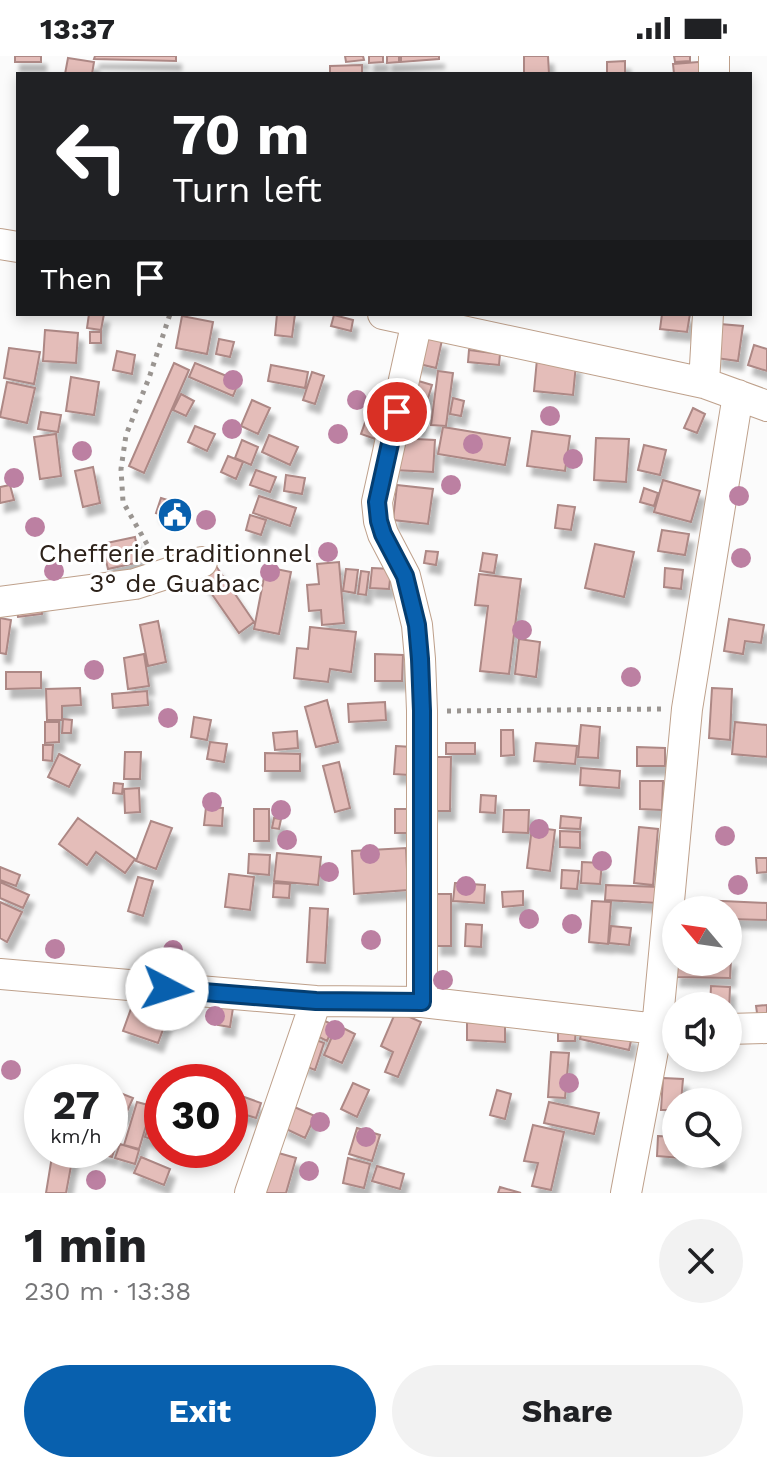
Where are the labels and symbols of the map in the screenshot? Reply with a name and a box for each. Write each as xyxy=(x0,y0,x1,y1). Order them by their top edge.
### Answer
pin xyxy=(363,378,431,446)
public building icon: Chefferie traditionnel 3° de Guabac xyxy=(156,496,194,534)
place label: Chefferie traditionnel 3° de Guabac xyxy=(39,538,311,598)
north arrow xyxy=(662,896,742,976)
position arrow xyxy=(125,947,209,1031)
speed limit sign: 30 xyxy=(144,1064,248,1168)

